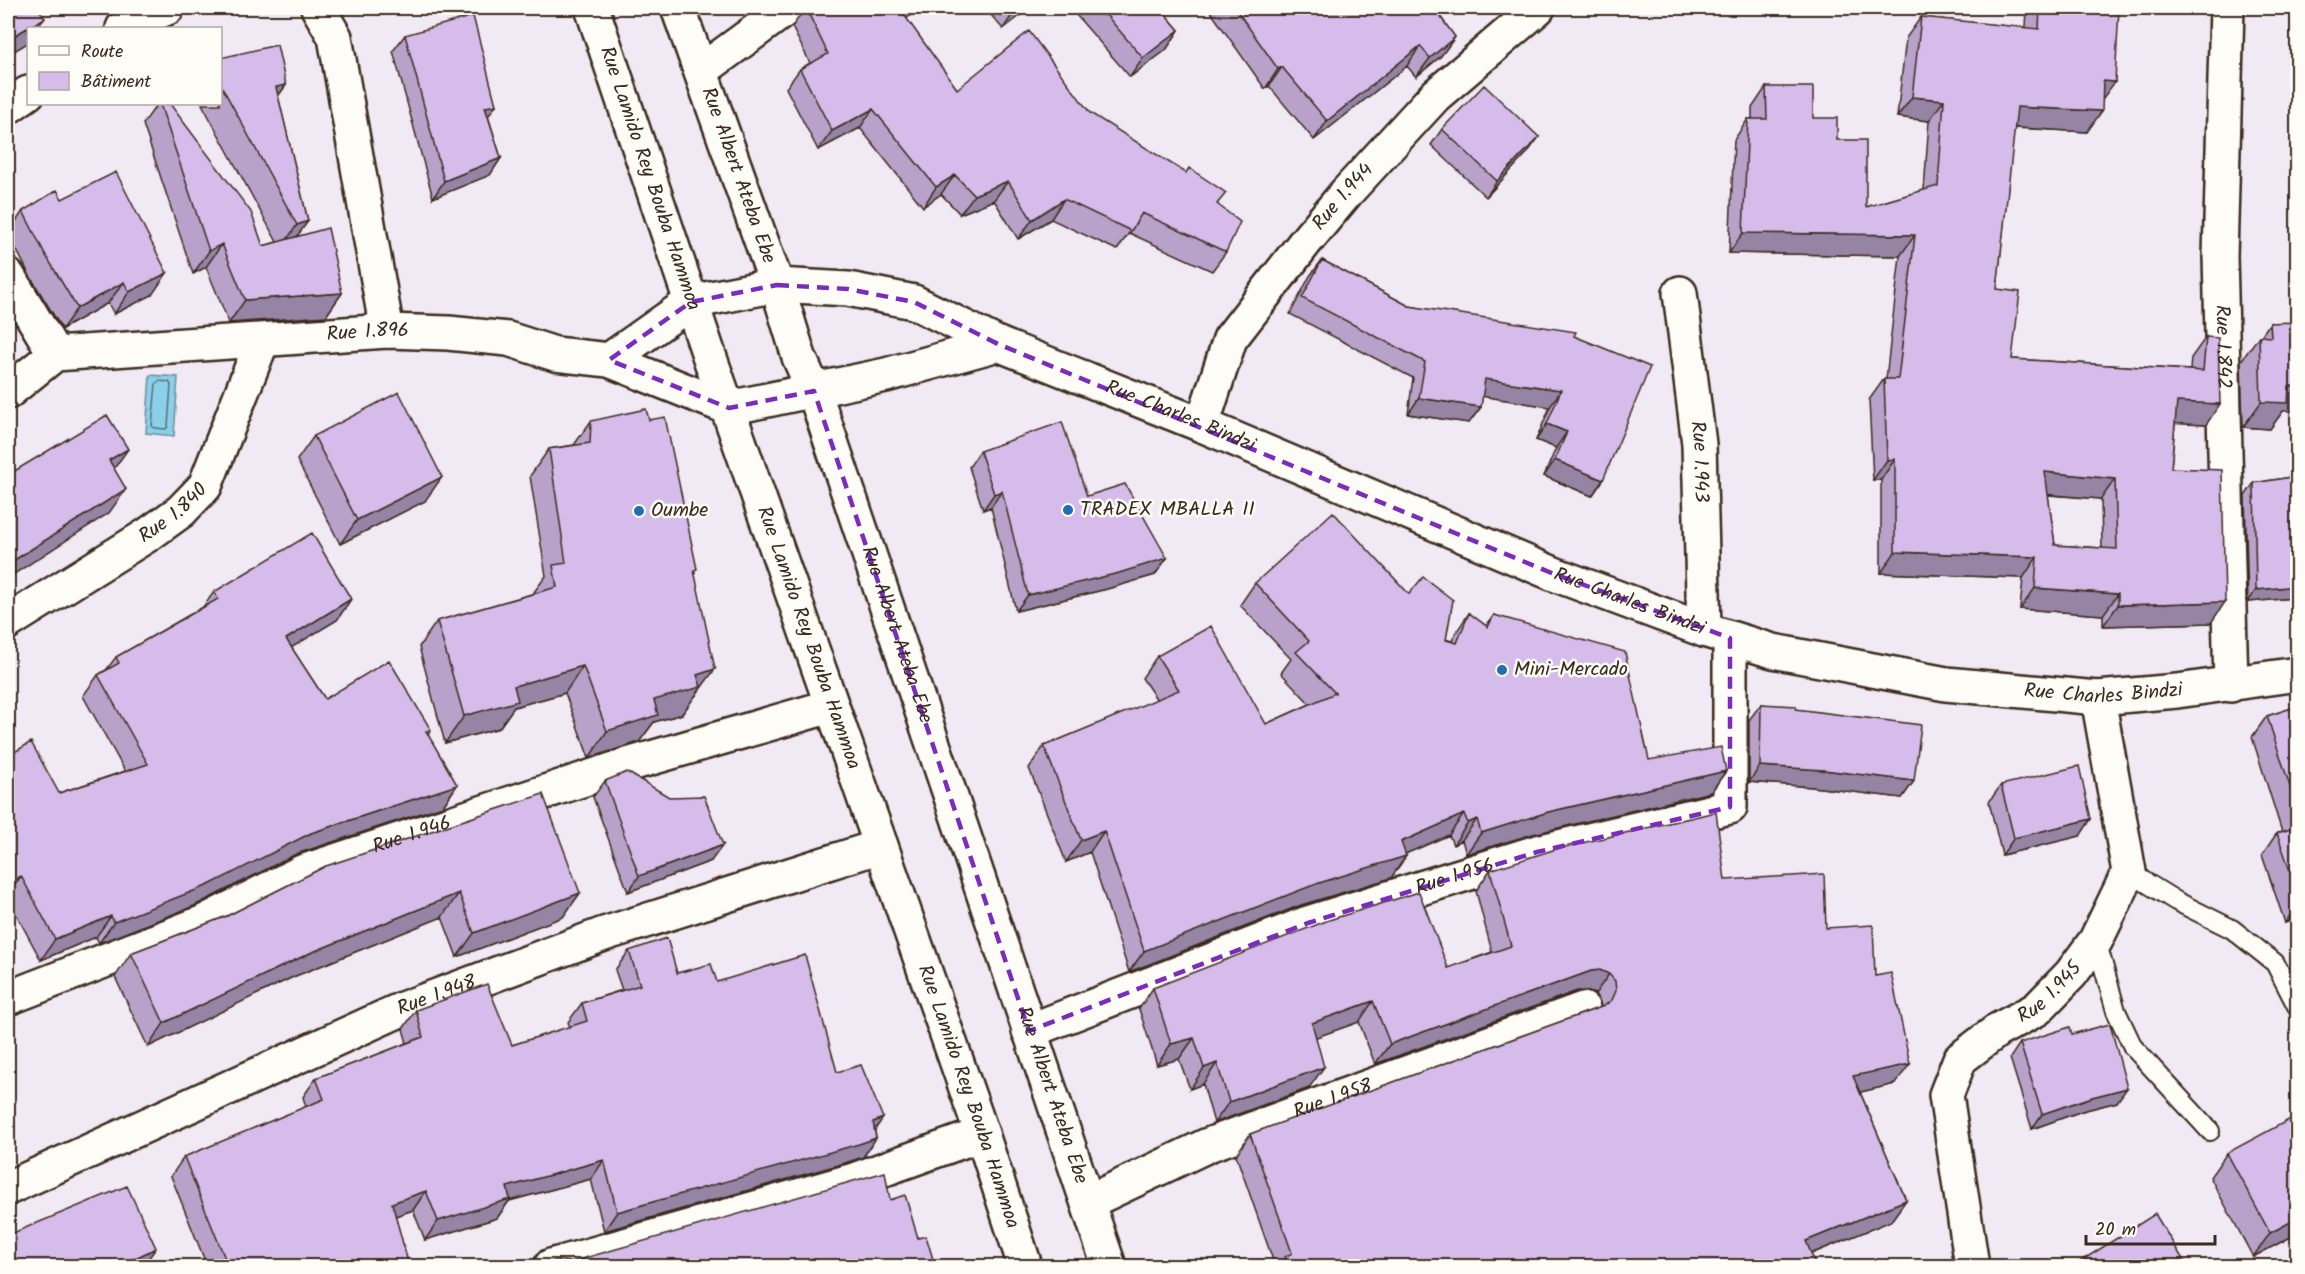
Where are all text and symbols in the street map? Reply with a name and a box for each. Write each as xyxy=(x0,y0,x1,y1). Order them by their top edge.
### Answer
legend xyxy=(27,27,222,105)
text: Route xyxy=(81,38,123,67)
street label: Rue Lamido Rey Bouba Hammoa xyxy=(590,42,709,315)
text: Bâtiment xyxy=(81,68,152,97)
street label: Rue Albert Ateba Ebe xyxy=(692,83,784,268)
street label: Rue 1.944 xyxy=(1305,156,1382,238)
street label: Rue 1.842 xyxy=(2205,304,2239,389)
street label: Rue 1.896 xyxy=(326,315,409,351)
street label: Rue Charles Bindzi xyxy=(1100,372,1261,462)
street label: Rue 1.943 xyxy=(1680,419,1717,503)
street label: Rue 1.840 xyxy=(133,476,216,553)
place label: TRADEX MBALLA II xyxy=(1080,494,1255,526)
place label: Oumbe xyxy=(651,495,708,527)
street label: Rue Lamido Rey Bouba Hammoa xyxy=(747,502,869,774)
marker: TRADEX MBALLA II xyxy=(1061,503,1075,517)
marker: Oumbe xyxy=(632,504,646,518)
street label: Rue Albert Ateba Ebe xyxy=(851,542,941,728)
street label: Rue Charles Bindzi xyxy=(1549,559,1711,645)
place label: Mini-Mercado xyxy=(1514,654,1628,686)
marker: Mini-Mercado xyxy=(1495,663,1509,677)
street label: Rue Charles Bindzi xyxy=(2023,674,2186,714)
street label: Rue 1.946 xyxy=(368,808,456,864)
street label: Rue 1.956 xyxy=(1411,850,1498,905)
street label: Rue 1.945 xyxy=(2012,954,2092,1033)
street label: Rue Lamido Rey Bouba Hammoa xyxy=(908,961,1028,1233)
street label: Rue 1.948 xyxy=(393,966,482,1025)
street label: Rue Albert Ateba Ebe xyxy=(1007,1002,1096,1188)
street label: Rue 1.958 xyxy=(1289,1070,1378,1129)
scale bar xyxy=(2086,1208,2215,1246)
text: 20 m xyxy=(2095,1216,2136,1245)

